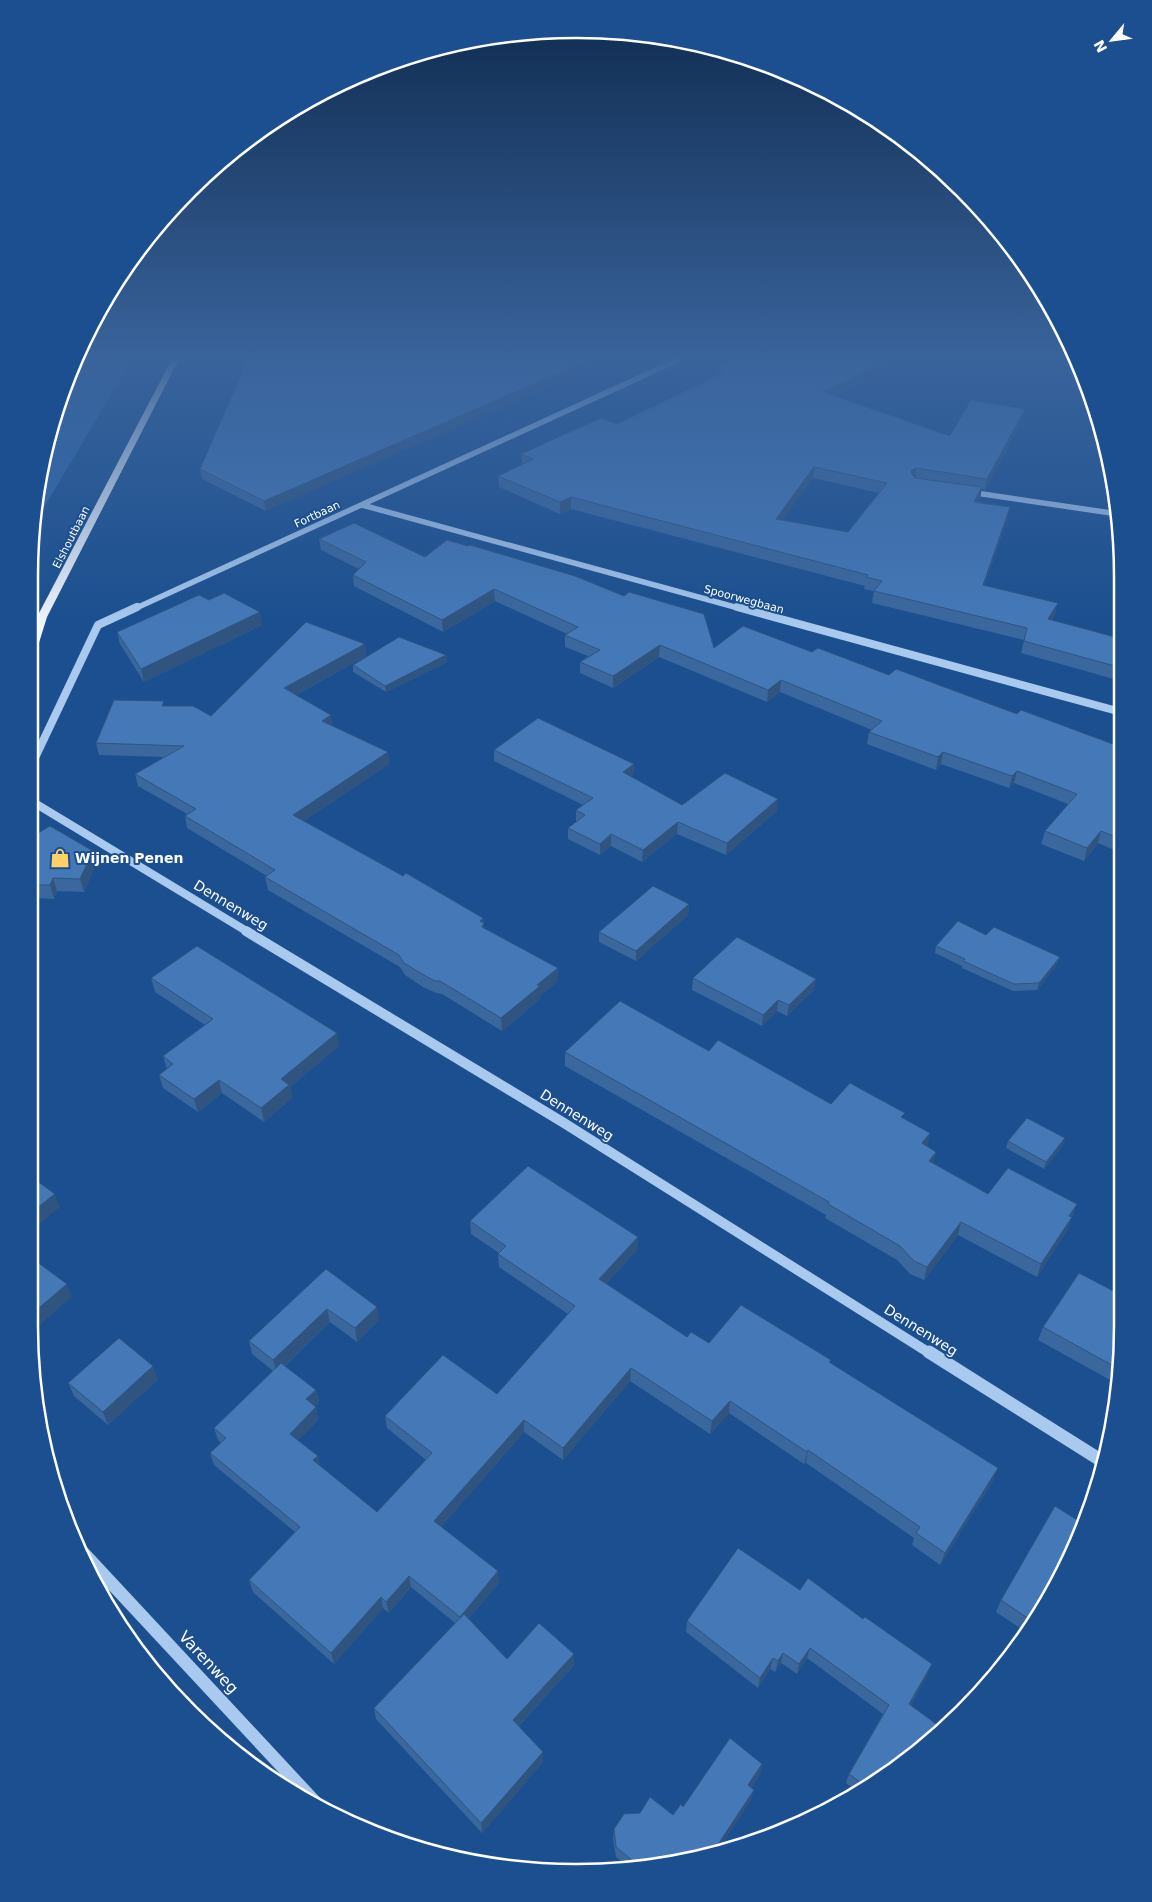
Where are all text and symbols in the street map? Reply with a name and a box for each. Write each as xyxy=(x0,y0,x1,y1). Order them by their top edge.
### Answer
north arrow xyxy=(1087,15,1137,65)
text: N xyxy=(1091,37,1110,55)
street label: Fortbaan xyxy=(292,498,342,531)
street label: Elshoutbaan xyxy=(50,504,93,571)
street label: Spoorwegbaan xyxy=(703,583,785,616)
shop icon: Wijnen Penen xyxy=(49,847,71,869)
place label: Wijnen Penen xyxy=(75,850,184,866)
street label: Dennenweg xyxy=(191,877,271,933)
street label: Dennenweg xyxy=(537,1086,617,1144)
street label: Dennenweg xyxy=(881,1301,961,1359)
street label: Varenweg xyxy=(175,1627,242,1698)

